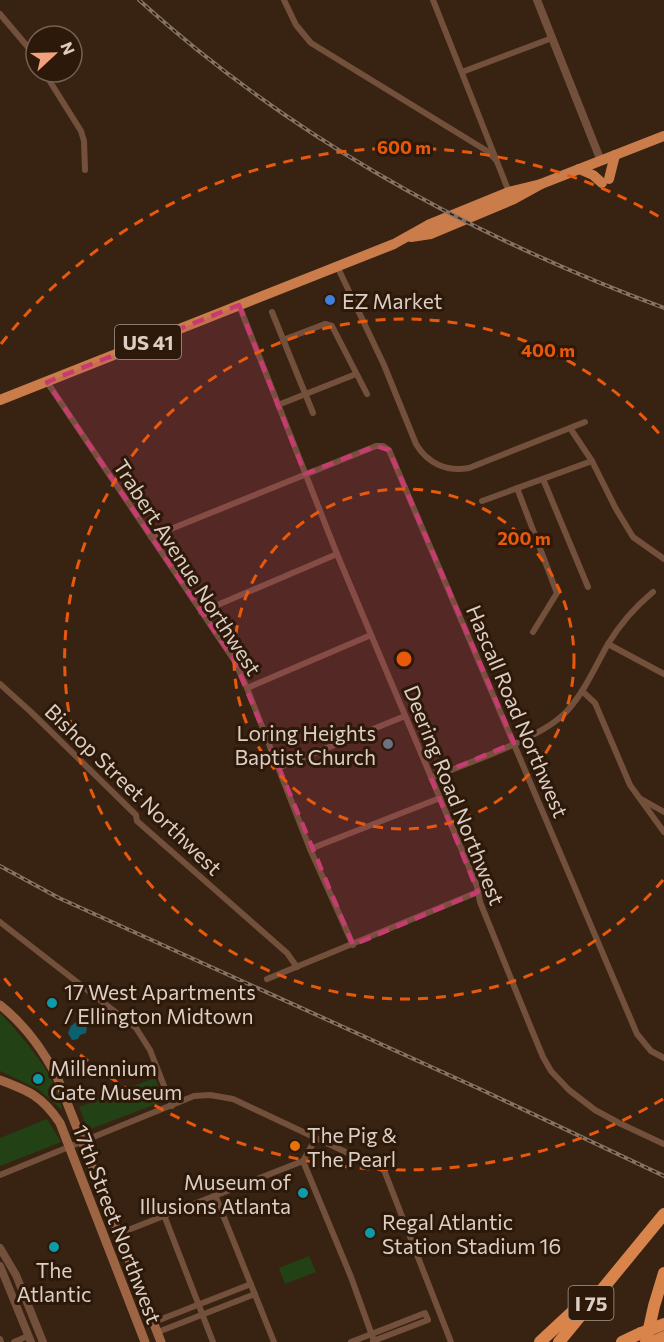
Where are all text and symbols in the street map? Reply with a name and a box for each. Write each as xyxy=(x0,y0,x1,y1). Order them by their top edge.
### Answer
north arrow xyxy=(24,24,84,84)
text: N xyxy=(57,39,79,57)
text: 600 m xyxy=(377,136,431,158)
place label: EZ Market xyxy=(342,288,442,313)
marker: EZ Market xyxy=(323,293,337,307)
road number: US 41 xyxy=(115,325,181,359)
text: 400 m xyxy=(521,339,575,361)
street label: Trabert Avenue Northwest xyxy=(109,454,267,680)
text: 200 m xyxy=(497,527,551,549)
street label: Hascall Road Northwest xyxy=(462,601,574,821)
centre of rings xyxy=(394,649,414,669)
street label: Deering Road Northwest xyxy=(399,682,511,908)
street label: Bishop Street Northwest xyxy=(41,698,227,880)
place label: Loring Heights Baptist Church xyxy=(234,720,376,769)
marker: Loring Heights Baptist Church xyxy=(381,737,395,751)
place label: 17 West Apartments / Ellington Midtown xyxy=(64,979,256,1028)
marker: 17 West Apartments / Ellington Midtown xyxy=(45,996,59,1010)
place label: Millennium Gate Museum xyxy=(50,1055,182,1104)
marker: Millennium Gate Museum xyxy=(31,1072,45,1086)
street label: 17th Street Northwest xyxy=(69,1121,167,1327)
place label: The Pig & The Pearl xyxy=(307,1122,398,1171)
marker: The Pig & The Pearl xyxy=(288,1139,302,1153)
place label: Museum of Illusions Atlanta xyxy=(139,1169,292,1218)
marker: Museum of Illusions Atlanta xyxy=(296,1186,310,1200)
place label: Regal Atlantic Station Stadium 16 xyxy=(382,1209,561,1258)
marker: Regal Atlantic Station Stadium 16 xyxy=(363,1226,377,1240)
marker: The Atlantic xyxy=(47,1240,61,1254)
place label: The Atlantic xyxy=(16,1257,92,1306)
road number: I 75 xyxy=(568,1286,614,1320)

